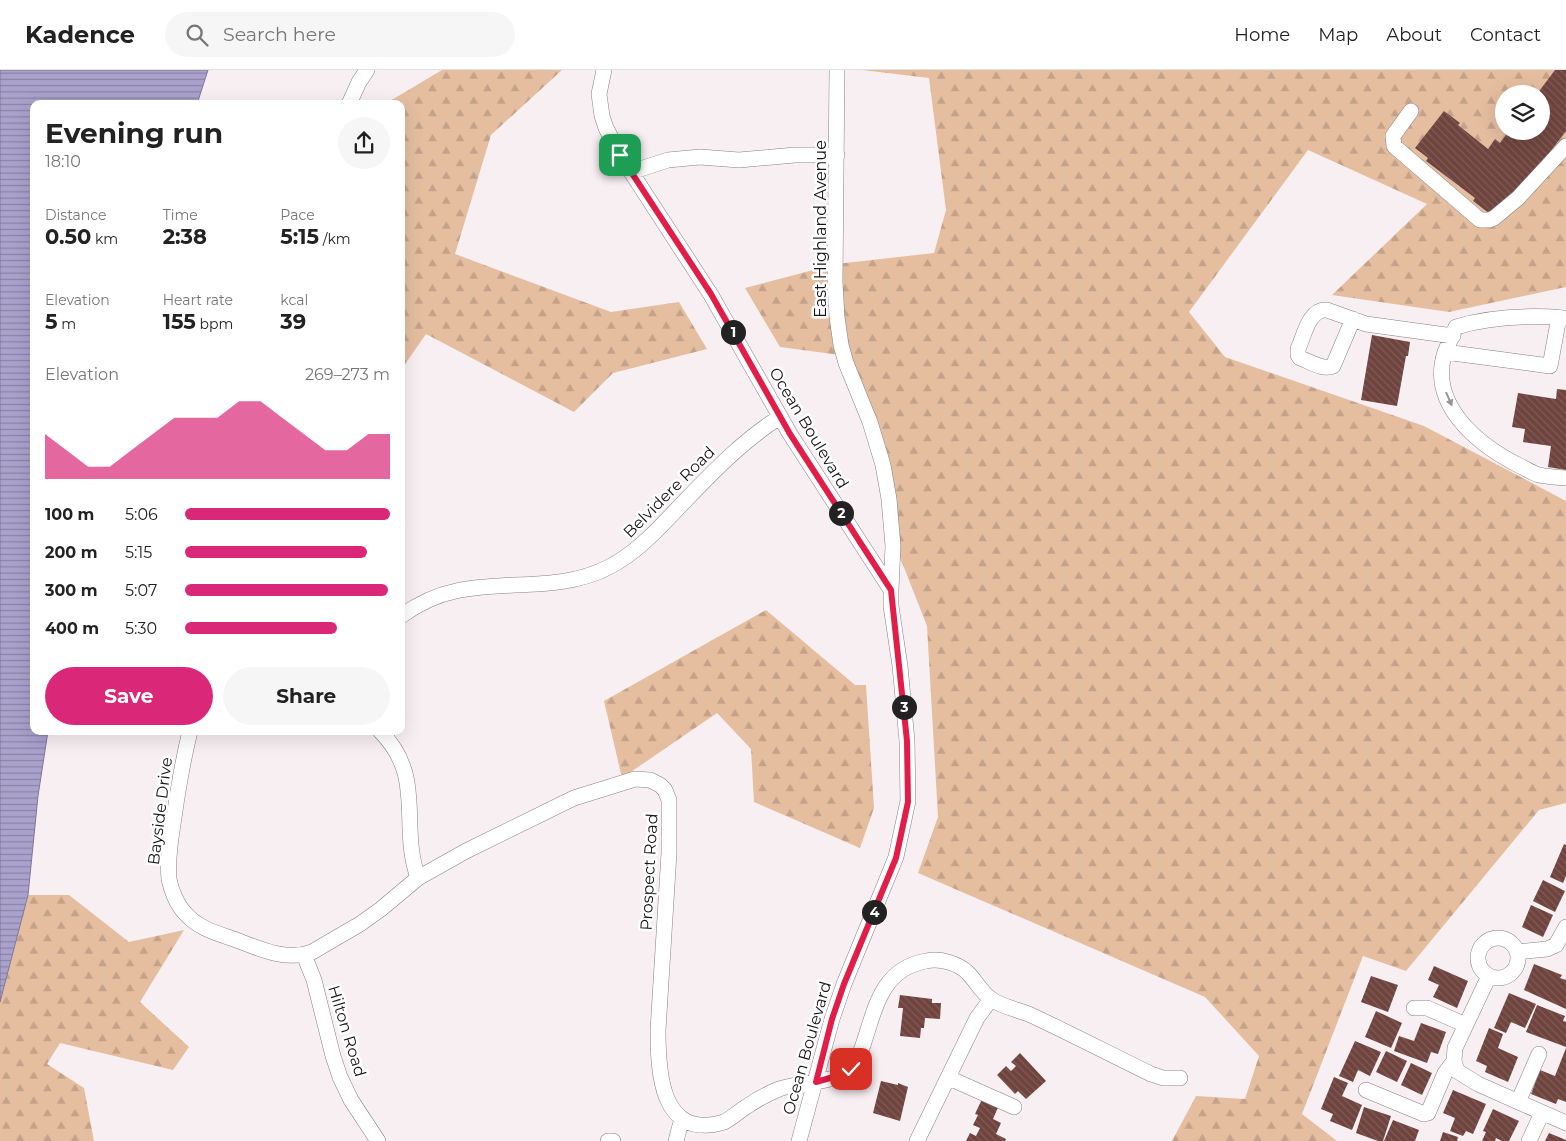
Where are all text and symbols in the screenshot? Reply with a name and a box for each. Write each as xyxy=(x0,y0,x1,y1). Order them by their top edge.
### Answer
search box xyxy=(165,12,515,57)
text: Kadence xyxy=(25,20,135,49)
icon: search xyxy=(183,21,211,49)
text: Search here xyxy=(223,23,336,46)
text: Home xyxy=(1234,24,1290,46)
text: Map xyxy=(1318,24,1358,46)
text: About xyxy=(1386,24,1442,46)
text: Contact xyxy=(1470,24,1541,46)
map controls xyxy=(1495,85,1550,140)
button: layers xyxy=(1495,85,1550,140)
text: Evening run xyxy=(45,116,223,150)
button: share xyxy=(338,117,390,169)
pin xyxy=(599,134,641,176)
street label: East Highland Avenue xyxy=(811,140,830,318)
icon: arrive xyxy=(606,141,634,169)
text: 18:10 xyxy=(45,152,81,171)
text: Distance xyxy=(45,206,107,224)
text: Time xyxy=(163,206,198,224)
text: Pace xyxy=(280,206,315,224)
text: 0.50 xyxy=(45,224,91,249)
text: 2:38 xyxy=(163,224,207,249)
text: 5:15 xyxy=(280,224,319,249)
text: km xyxy=(91,230,118,248)
text: /km xyxy=(319,230,351,248)
text: Elevation xyxy=(45,291,110,309)
text: Heart rate xyxy=(163,291,233,309)
text: kcal xyxy=(280,291,308,309)
text: 5 xyxy=(45,309,58,334)
text: 155 xyxy=(163,309,196,334)
text: 39 xyxy=(280,309,306,334)
text: m xyxy=(58,315,76,333)
text: bpm xyxy=(196,315,233,333)
pin: 1 xyxy=(720,320,746,344)
text: 1 xyxy=(731,323,736,341)
street label: Ocean Boulevard xyxy=(765,364,853,492)
text: Elevation xyxy=(45,365,119,384)
text: 269–273 m xyxy=(305,365,390,384)
one-way arrow xyxy=(1445,392,1453,406)
street label: Belvidere Road xyxy=(619,442,719,542)
pin: 2 xyxy=(828,500,854,526)
text: 2 xyxy=(837,504,846,522)
text: 100 m xyxy=(45,505,94,524)
text: 5:06 xyxy=(125,505,158,524)
text: 200 m xyxy=(45,543,97,562)
text: 5:15 xyxy=(125,543,152,562)
text: 300 m xyxy=(45,581,98,600)
text: 5:07 xyxy=(125,581,157,600)
text: 400 m xyxy=(45,619,99,638)
text: 5:30 xyxy=(125,619,157,638)
button: Save xyxy=(45,667,213,725)
button: Share xyxy=(223,667,390,725)
pin: 3 xyxy=(892,694,916,720)
text: 3 xyxy=(900,698,909,716)
street label: Bayside Drive xyxy=(144,756,176,866)
street label: Prospect Road xyxy=(636,813,662,931)
pin: 4 xyxy=(862,900,886,924)
text: 4 xyxy=(870,903,879,921)
street label: Ocean Boulevard xyxy=(779,979,835,1117)
street label: Hilton Road xyxy=(324,983,370,1079)
pin xyxy=(830,1048,872,1090)
icon: check xyxy=(837,1055,865,1083)

